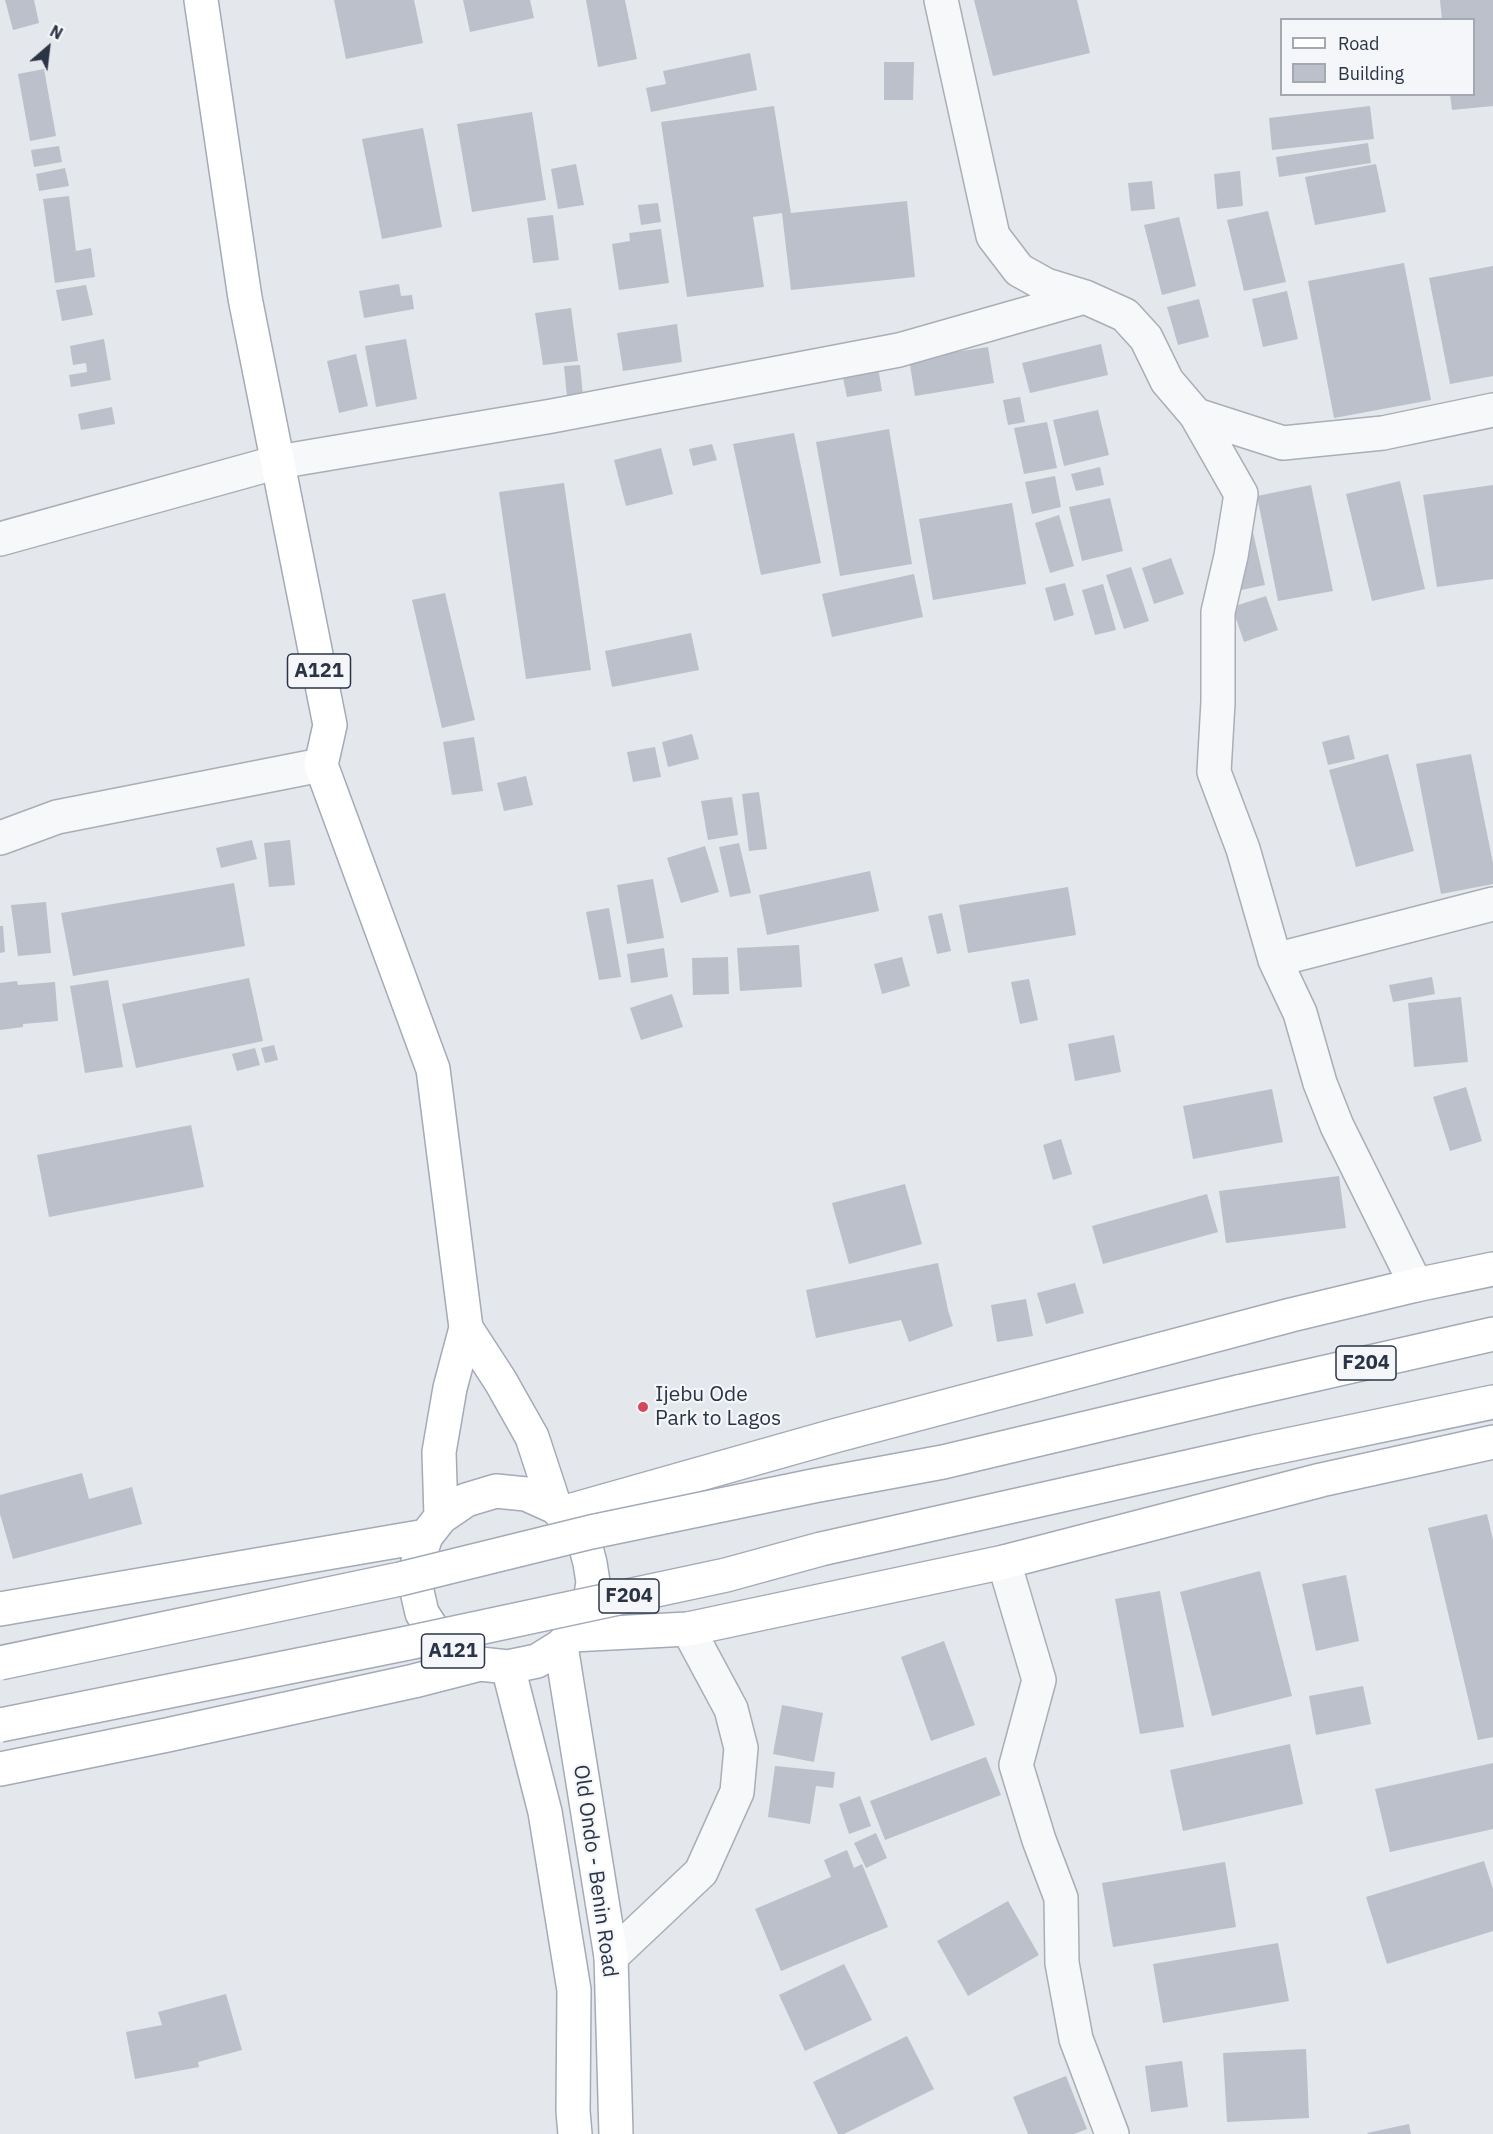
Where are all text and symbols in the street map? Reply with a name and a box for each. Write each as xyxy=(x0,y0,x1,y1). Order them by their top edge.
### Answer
north arrow xyxy=(18,18,78,78)
legend xyxy=(1280,18,1475,96)
text: N xyxy=(47,21,66,44)
text: Road xyxy=(1338,32,1379,55)
text: Building xyxy=(1338,62,1404,85)
road number: A121 xyxy=(288,654,350,688)
road number: F204 xyxy=(1336,1346,1396,1380)
place label: Ijebu Ode Park to Lagos xyxy=(655,1382,781,1432)
marker: Ijebu Ode Park to Lagos xyxy=(636,1400,650,1414)
road number: F204 xyxy=(599,1579,659,1613)
road number: A121 xyxy=(422,1634,484,1668)
street label: Old Ondo - Benin Road xyxy=(568,1763,622,1979)

